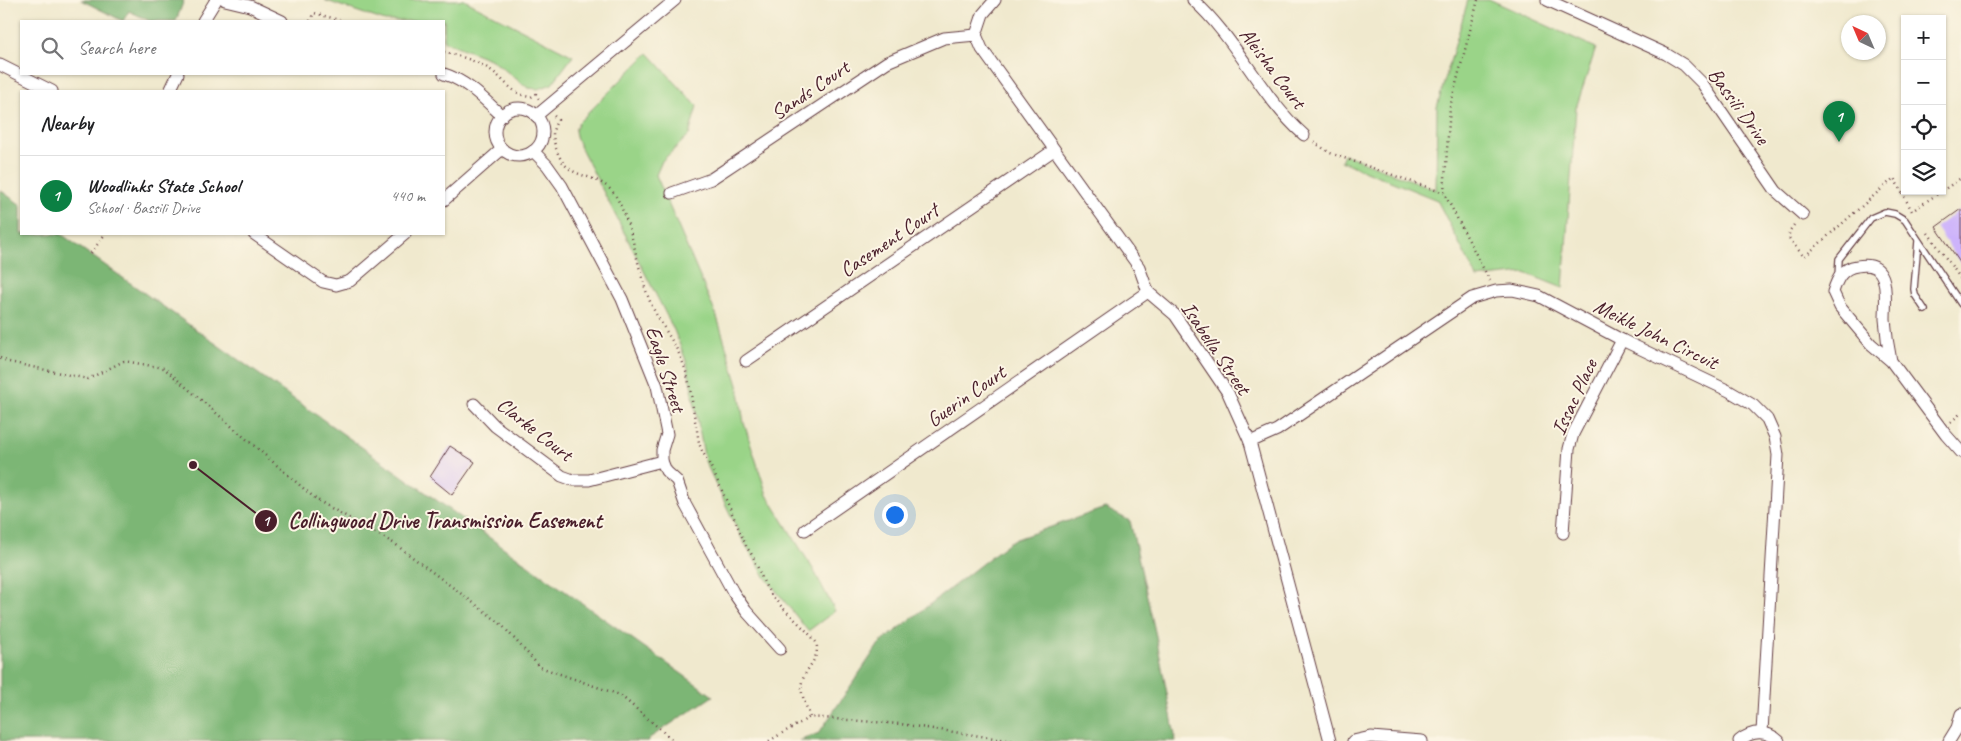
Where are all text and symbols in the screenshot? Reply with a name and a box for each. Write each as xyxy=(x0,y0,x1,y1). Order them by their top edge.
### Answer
north arrow xyxy=(1841,15,1886,60)
map controls xyxy=(1901,15,1946,195)
button: + xyxy=(1901,15,1946,60)
search box xyxy=(20,20,445,75)
street label: Aleisha Court xyxy=(1234,22,1313,115)
icon: search xyxy=(38,34,66,62)
text: Search here xyxy=(78,36,155,60)
street label: Sands Court xyxy=(766,53,856,126)
button: − xyxy=(1901,60,1946,105)
street label: Bassili Drive xyxy=(1702,63,1776,150)
pin: 1 xyxy=(1823,101,1855,142)
button: locate xyxy=(1901,105,1946,150)
text: Nearby xyxy=(40,110,93,136)
button: layers xyxy=(1901,150,1946,195)
text: Woodlinks State School xyxy=(87,174,240,198)
text: 1 xyxy=(52,186,60,206)
text: 440 m xyxy=(391,186,425,206)
street label: Casement Court xyxy=(835,196,946,283)
text: School · Bassili Drive xyxy=(87,198,200,218)
street label: Meikle John Circuit xyxy=(1590,293,1724,376)
street label: Isabella Street xyxy=(1175,297,1258,401)
street label: Eagle Street xyxy=(640,323,693,417)
street label: Issac Place xyxy=(1545,354,1603,439)
street label: Guerin Court xyxy=(921,358,1012,433)
street label: Clarke Court xyxy=(492,391,580,468)
callout: Collingwood Drive Transmission Easement xyxy=(253,502,612,539)
your location xyxy=(882,502,908,528)
text: Collingwood Drive Transmission Easement xyxy=(288,507,604,535)
text: 1 xyxy=(263,512,272,531)

